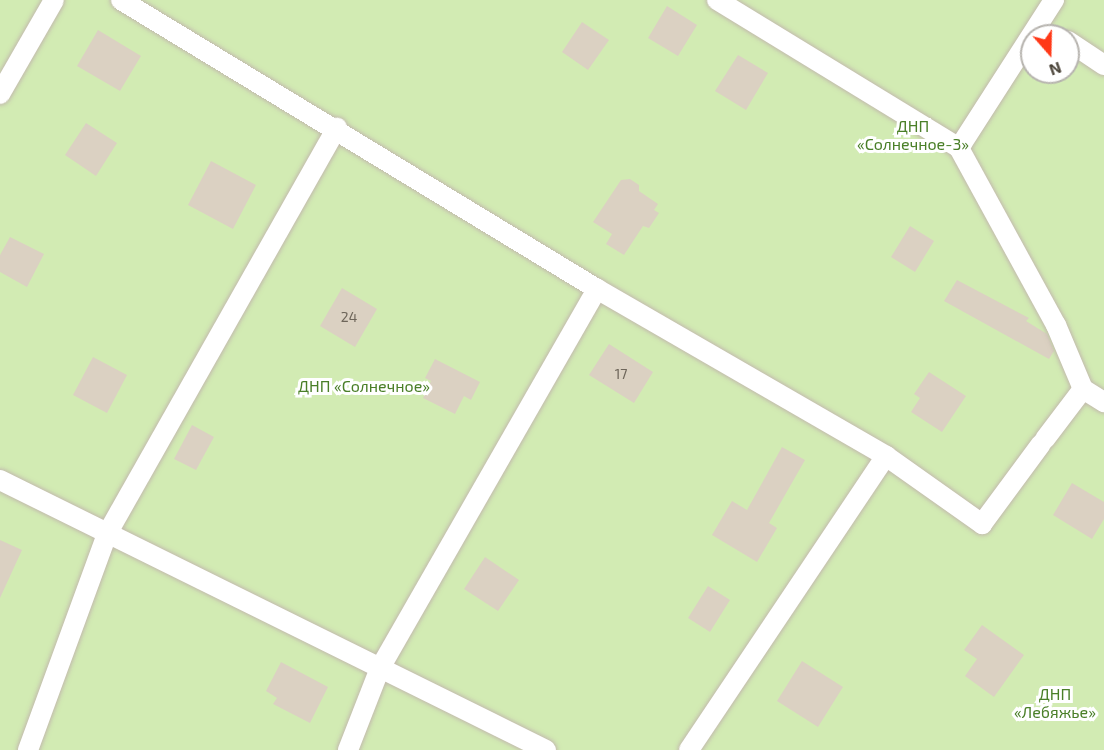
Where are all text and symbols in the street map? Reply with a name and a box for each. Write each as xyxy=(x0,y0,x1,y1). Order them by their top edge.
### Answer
north arrow xyxy=(1020,24,1080,84)
text: N xyxy=(1047,59,1064,80)
park label: ДНП «Солнечное-3» xyxy=(857,116,969,154)
house number: 24 xyxy=(341,309,357,325)
house number: 17 xyxy=(615,366,627,382)
park label: ДНП «Солнечное» xyxy=(298,376,430,396)
park label: ДНП «Лебяжье» xyxy=(1014,684,1096,722)

